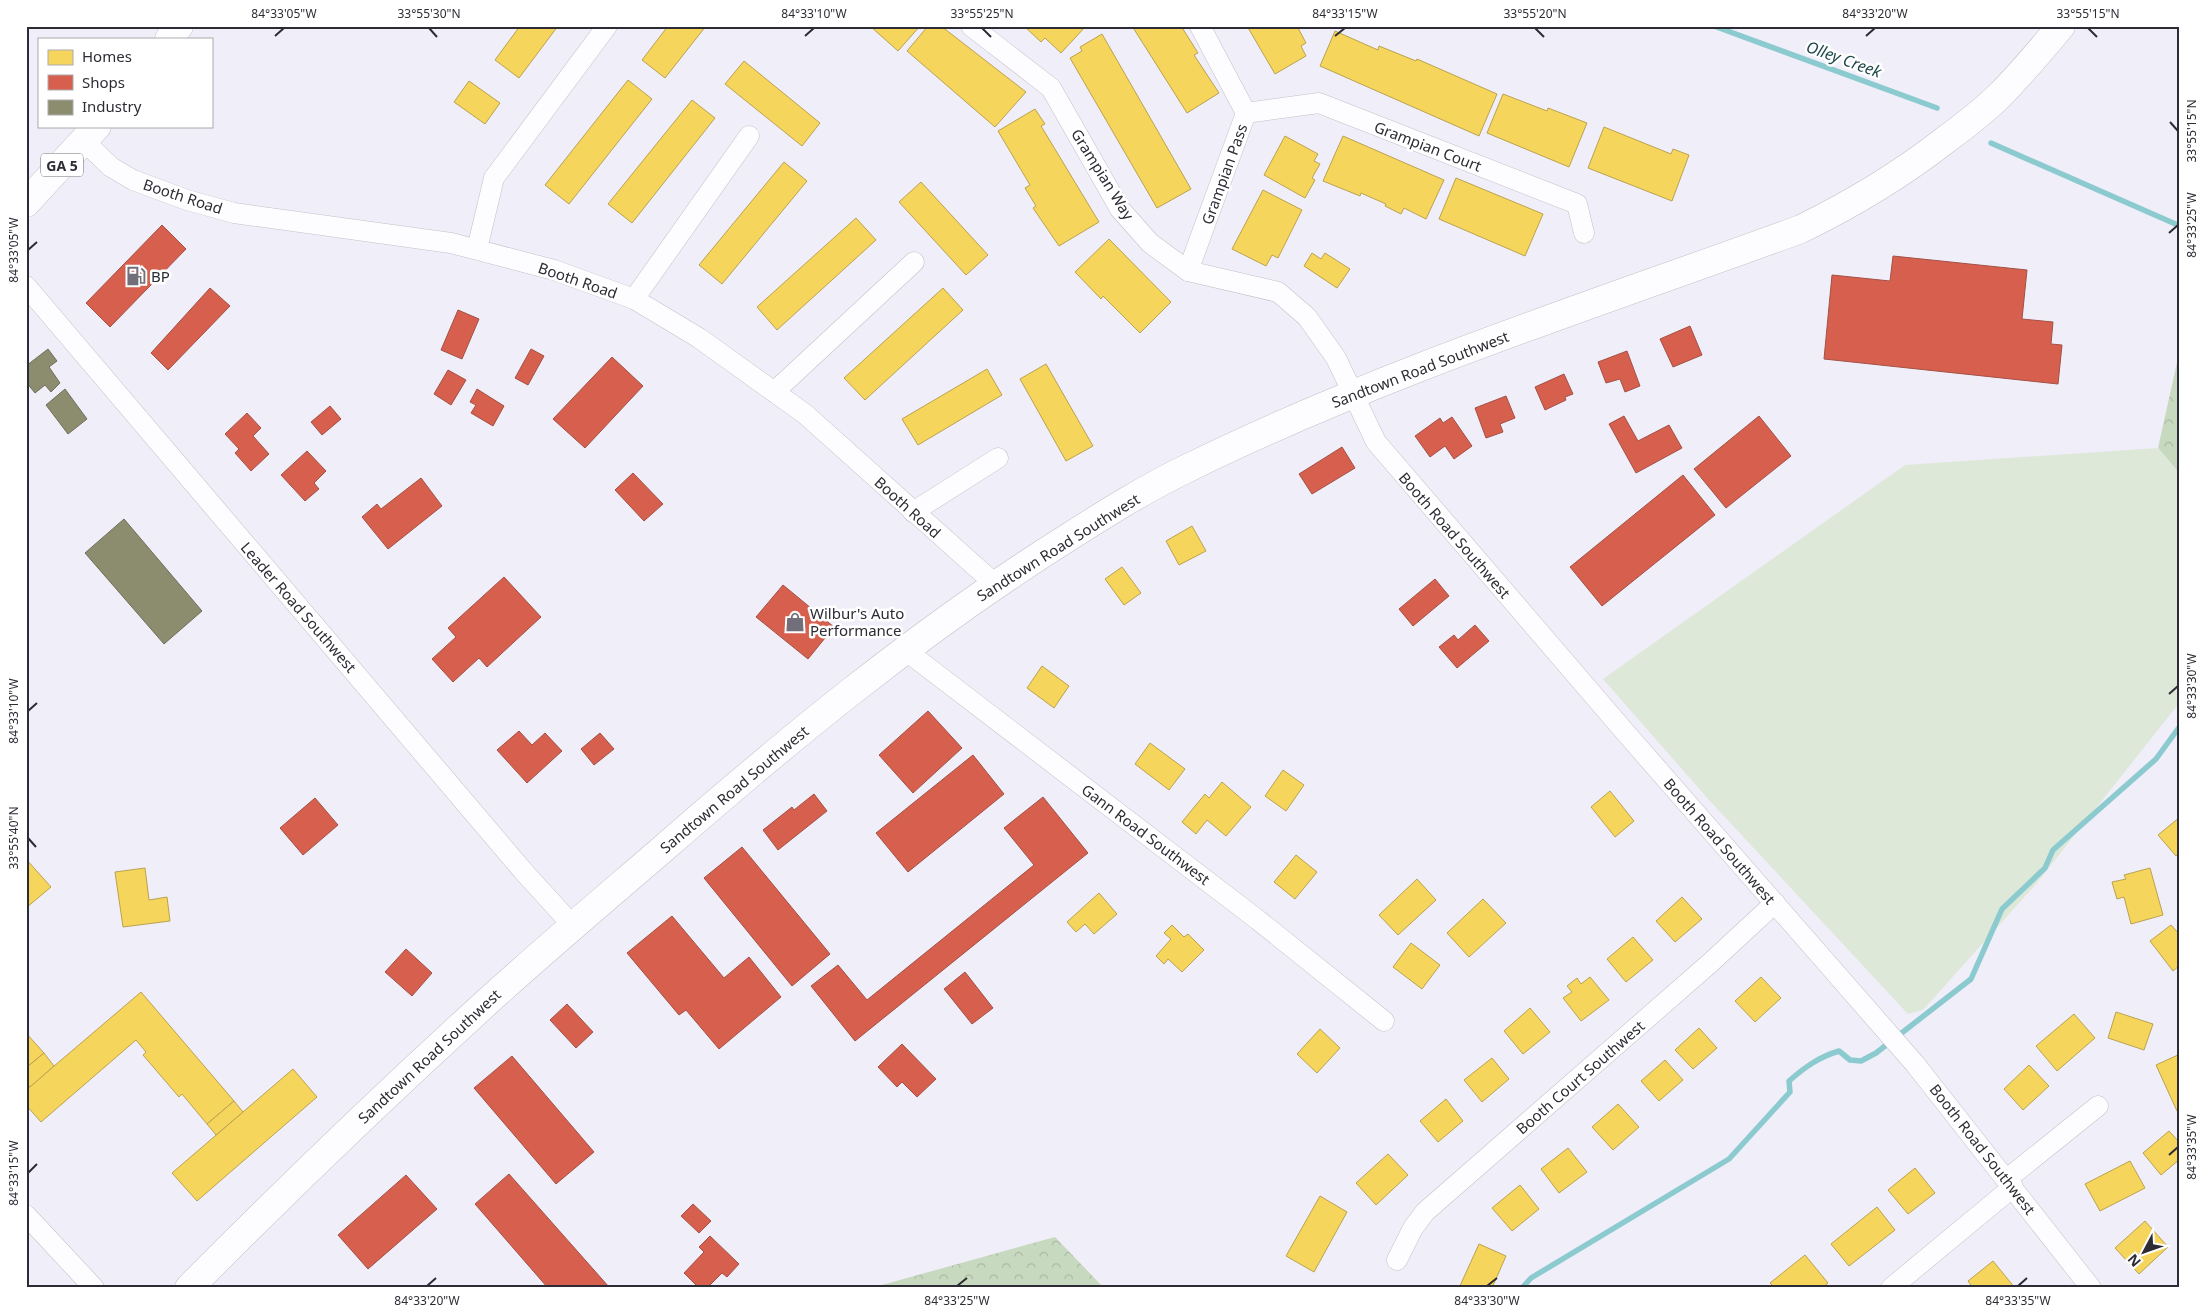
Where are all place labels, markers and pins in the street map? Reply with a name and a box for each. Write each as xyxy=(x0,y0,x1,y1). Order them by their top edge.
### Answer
fuel station icon: BP xyxy=(125,265,147,287)
place label: BP xyxy=(151,266,170,286)
place label: Wilbur's Auto Performance xyxy=(810,603,904,640)
shop icon: Wilbur's Auto Performance xyxy=(784,611,806,633)

